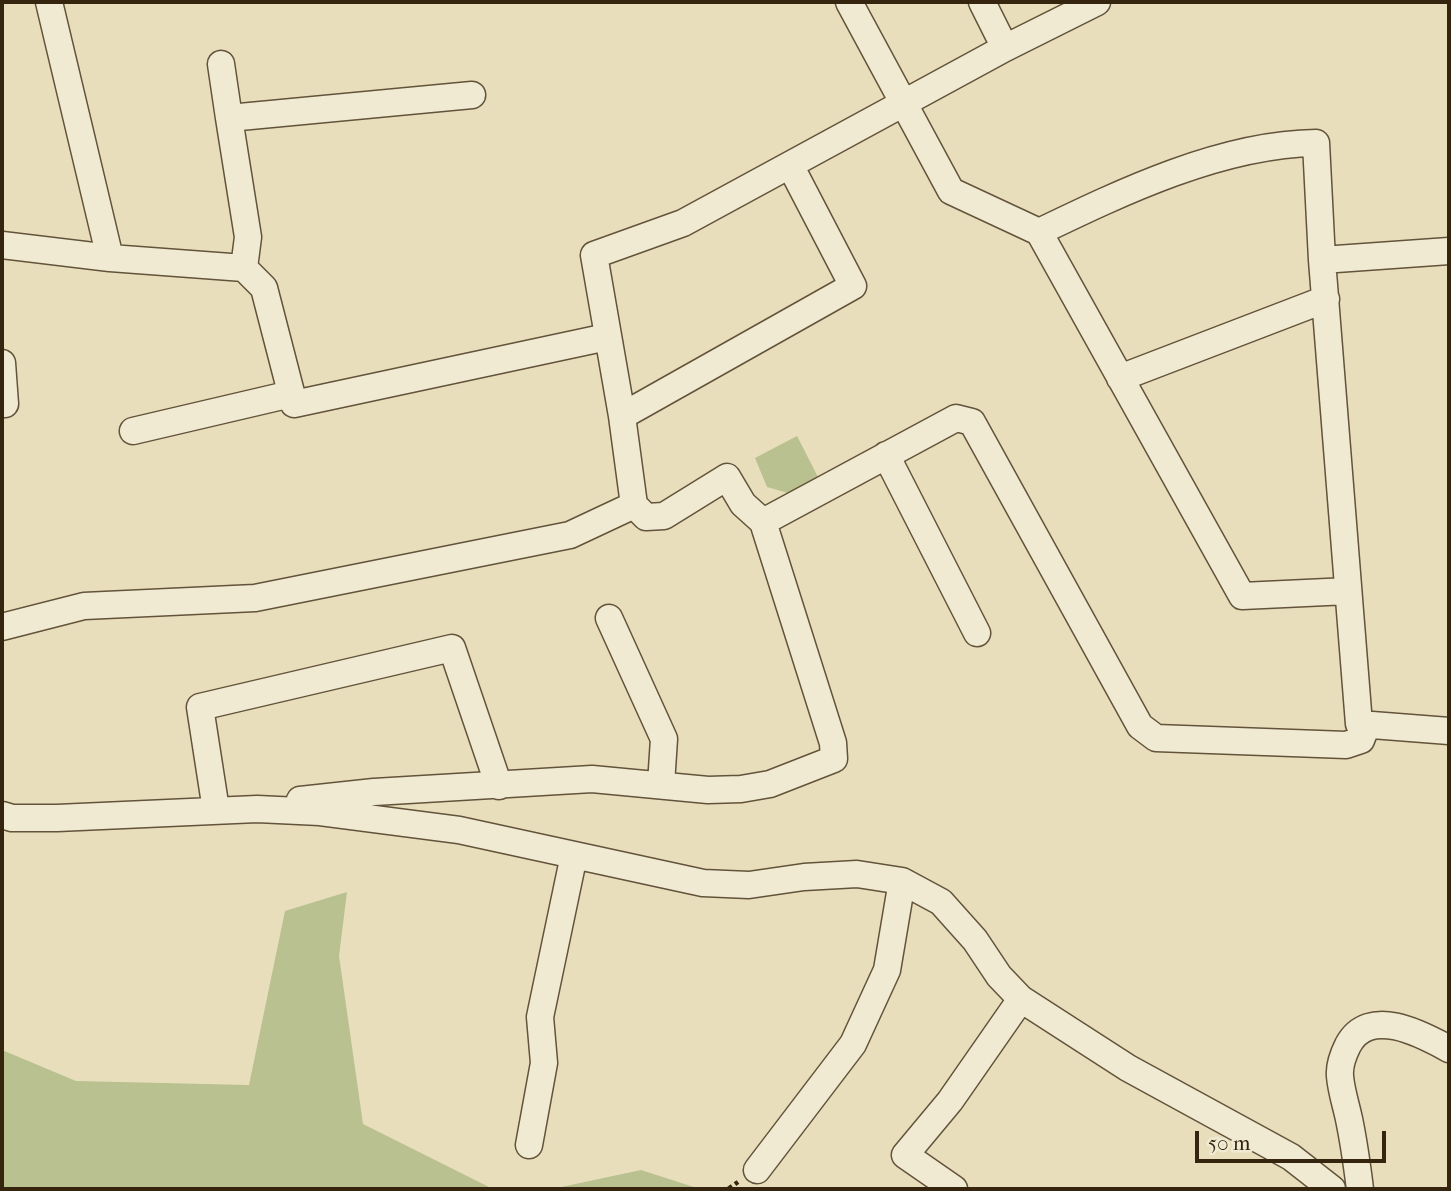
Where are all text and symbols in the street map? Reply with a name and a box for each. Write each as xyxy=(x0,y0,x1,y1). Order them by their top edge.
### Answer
scale bar xyxy=(1199,1118,1390,1162)
text: 50 m xyxy=(1208,1131,1251,1155)

